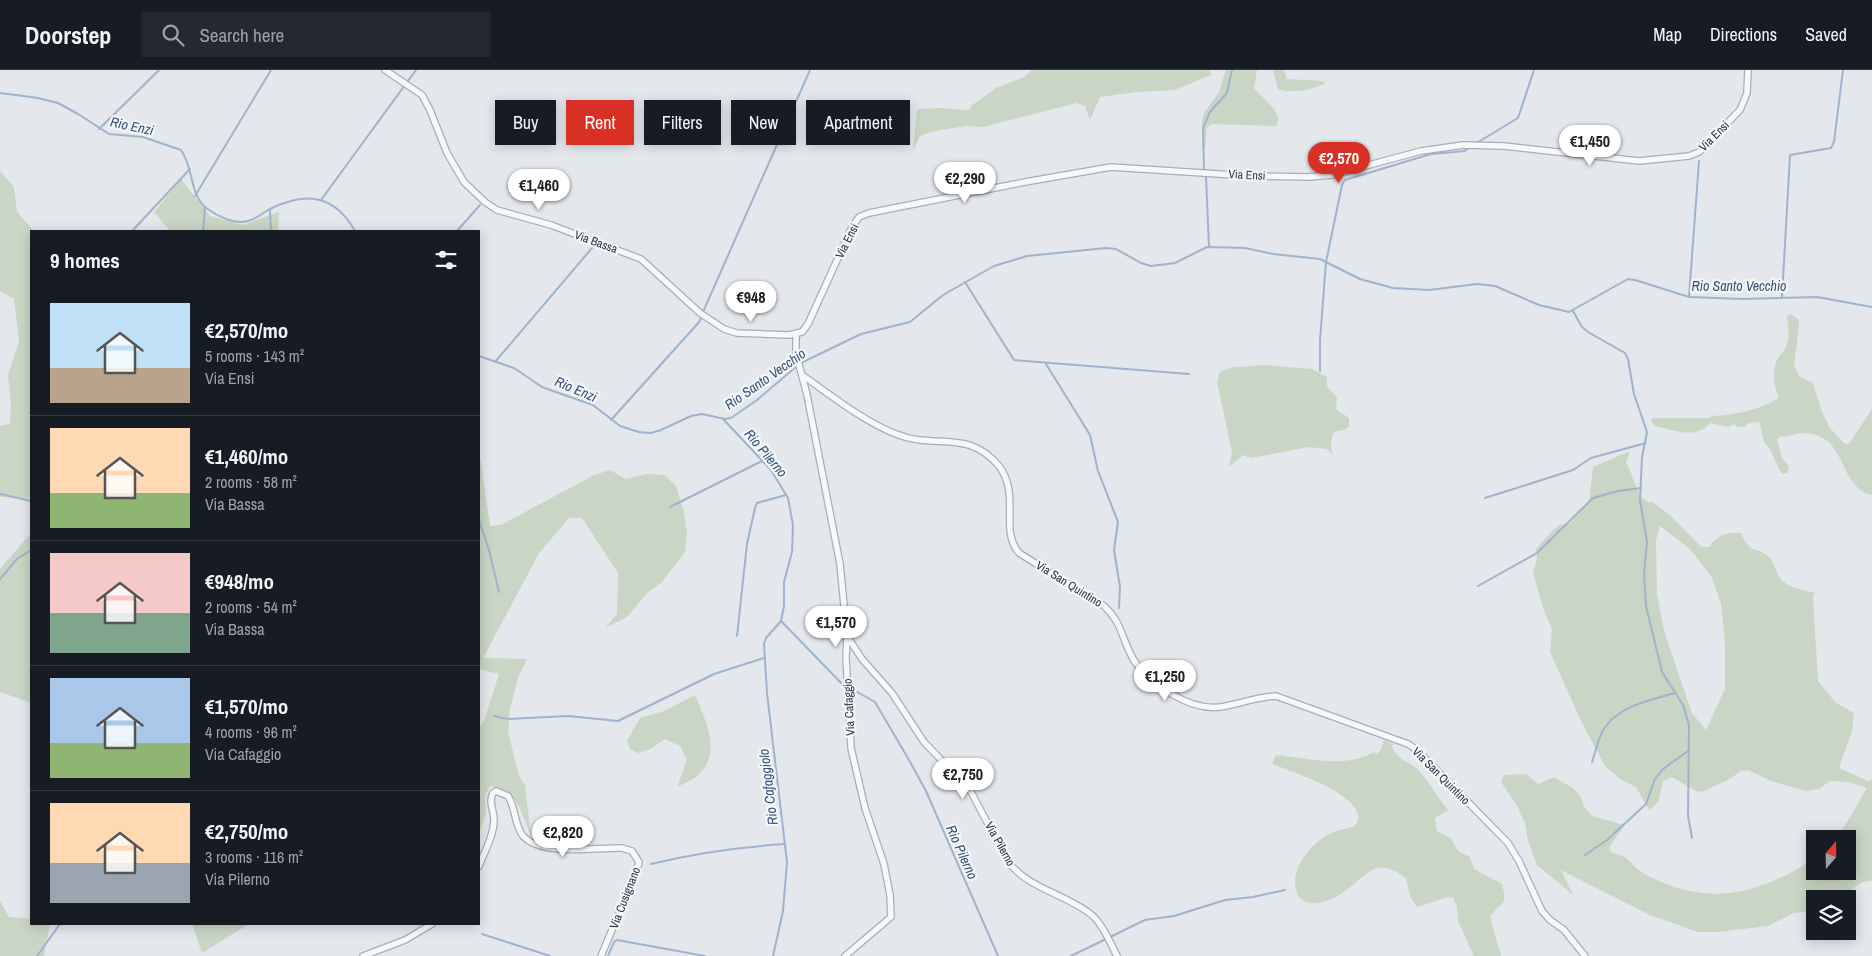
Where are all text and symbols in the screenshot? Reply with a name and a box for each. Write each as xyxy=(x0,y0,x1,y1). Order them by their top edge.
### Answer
search box xyxy=(141,12,491,57)
text: Doorstep xyxy=(25,19,111,51)
icon: search xyxy=(159,21,187,49)
text: Search here xyxy=(199,22,284,48)
text: Map xyxy=(1653,22,1682,47)
text: Directions xyxy=(1710,22,1777,47)
text: Saved xyxy=(1805,22,1847,47)
chip: Buy xyxy=(495,100,556,145)
chip: Rent xyxy=(566,100,634,145)
chip: Filters xyxy=(644,100,721,145)
chip: New xyxy=(731,100,796,145)
chip: Apartment xyxy=(806,100,910,145)
water label: Rio Enzi xyxy=(109,113,156,140)
street label: Via Ensi xyxy=(1695,117,1733,155)
pin: €1,450 xyxy=(1549,124,1631,167)
text: €1,450 xyxy=(1570,130,1610,152)
pin: €2,570 xyxy=(1298,142,1380,184)
text: €2,570 xyxy=(1319,147,1359,169)
pin: €2,290 xyxy=(924,162,1006,204)
street label: Via Ensi xyxy=(1228,166,1266,184)
text: €2,290 xyxy=(945,167,985,189)
pin: €1,460 xyxy=(498,168,580,211)
text: €1,460 xyxy=(519,174,559,196)
street label: Via Ensi xyxy=(831,221,863,261)
street label: Via Bassa xyxy=(572,227,620,257)
text: 9 homes xyxy=(50,246,120,275)
icon: filters xyxy=(432,246,460,274)
water label: Rio Santo Vecchio xyxy=(1692,277,1786,295)
pin: €948 xyxy=(721,280,781,323)
text: €948 xyxy=(736,286,766,308)
text: €2,570/mo xyxy=(205,316,288,345)
icon: home xyxy=(90,323,150,383)
water label: Rio Santo Vecchio xyxy=(721,344,809,414)
text: 5 rooms · 143 m² xyxy=(205,345,304,367)
text: Via Ensi xyxy=(205,367,254,389)
water label: Rio Enzi xyxy=(552,372,601,406)
water label: Rio Pilerno xyxy=(741,425,791,481)
text: €1,460/mo xyxy=(205,442,288,471)
icon: home xyxy=(90,448,150,508)
text: 2 rooms · 58 m² xyxy=(205,471,297,493)
text: Via Bassa xyxy=(205,493,265,515)
street label: Via San Quintino xyxy=(1033,557,1105,611)
text: €948/mo xyxy=(205,567,274,596)
icon: home xyxy=(90,573,150,633)
text: 2 rooms · 54 m² xyxy=(205,596,297,618)
pin: €1,570 xyxy=(795,606,877,648)
text: €1,570 xyxy=(816,611,856,633)
text: Via Bassa xyxy=(205,618,265,640)
pin: €1,250 xyxy=(1124,660,1206,702)
text: €1,250 xyxy=(1145,665,1185,687)
street label: Via Cafaggio xyxy=(840,678,858,736)
text: €1,570/mo xyxy=(205,692,288,721)
icon: home xyxy=(90,698,150,758)
text: 4 rooms · 96 m² xyxy=(205,721,297,743)
text: Via Cafaggio xyxy=(205,743,281,765)
street label: Via San Quintino xyxy=(1409,744,1473,808)
water label: Rio Cafaggiolo xyxy=(754,748,782,826)
pin: €2,750 xyxy=(922,758,1004,800)
text: €2,750 xyxy=(943,763,983,785)
pin: €2,820 xyxy=(522,816,604,858)
text: €2,750/mo xyxy=(205,817,288,846)
street label: Via Pilerno xyxy=(981,819,1019,869)
text: €2,820 xyxy=(543,821,583,843)
water label: Rio Pilerno xyxy=(942,822,982,882)
icon: home xyxy=(90,823,150,883)
north arrow xyxy=(1806,830,1856,880)
map controls xyxy=(1806,830,1856,940)
text: 3 rooms · 116 m² xyxy=(205,846,303,868)
street label: Via Cusignano xyxy=(606,865,644,931)
text: Via Pilerno xyxy=(205,868,270,890)
button: layers xyxy=(1806,890,1856,940)

